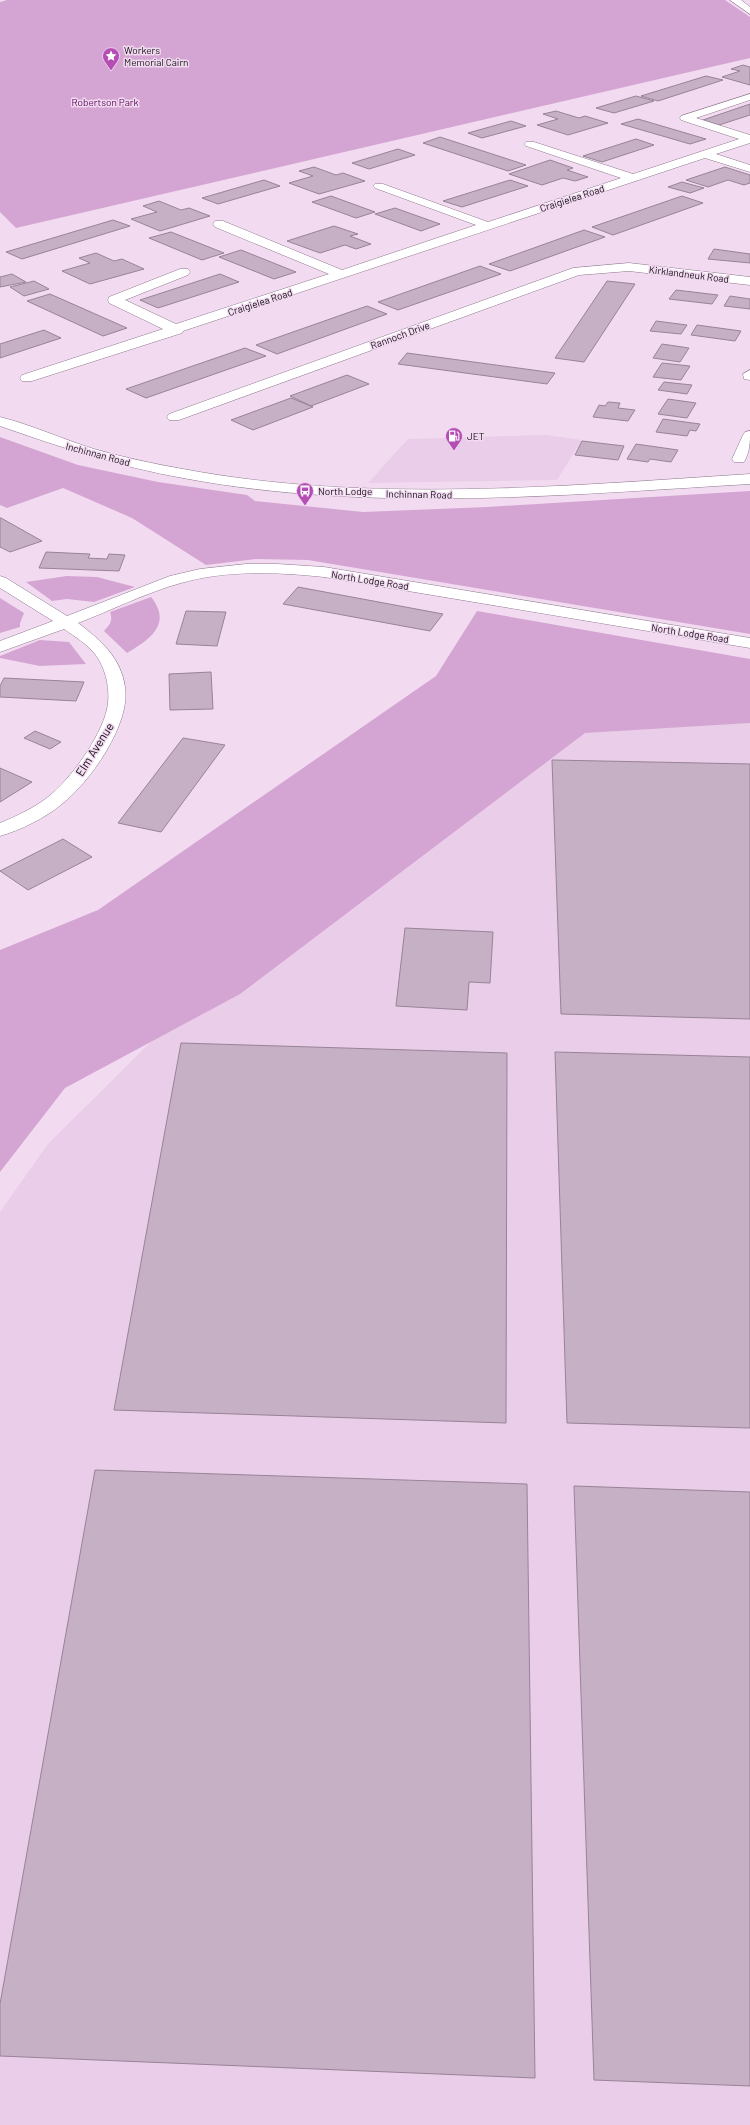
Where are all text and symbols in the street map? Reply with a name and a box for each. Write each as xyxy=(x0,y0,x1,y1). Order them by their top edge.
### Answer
place label: Workers Memorial Cairn xyxy=(124,44,188,68)
place icon: Workers Memorial Cairn xyxy=(101,46,121,71)
park label: Robertson Park xyxy=(72,96,138,108)
street label: Craigielea Road xyxy=(538,182,606,214)
street label: Kirklandneuk Road xyxy=(648,263,730,285)
street label: Craigielea Road xyxy=(226,286,294,318)
street label: Rannoch Drive xyxy=(369,319,431,351)
fuel station icon: JET xyxy=(444,426,464,451)
place label: JET xyxy=(467,430,485,442)
street label: Inchinnan Road xyxy=(64,440,132,468)
bus stop icon: North Lodge xyxy=(295,481,315,506)
place label: North Lodge xyxy=(318,485,372,497)
street label: Inchinnan Road xyxy=(386,487,452,501)
street label: North Lodge Road xyxy=(330,568,410,592)
street label: North Lodge Road xyxy=(650,621,730,645)
street label: Elm Avenue xyxy=(72,720,116,778)

